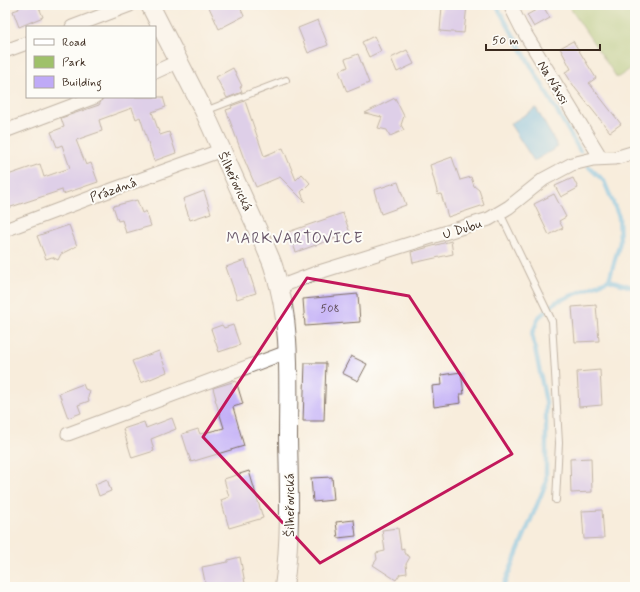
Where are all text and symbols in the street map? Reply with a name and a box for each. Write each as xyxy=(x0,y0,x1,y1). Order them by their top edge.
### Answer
legend xyxy=(26,26,156,98)
scale bar xyxy=(486,26,600,52)
text: 50 m xyxy=(492,33,519,49)
text: Road xyxy=(62,35,86,51)
text: Park xyxy=(62,55,86,71)
street label: Na Návsi xyxy=(533,58,572,108)
text: Building xyxy=(62,75,102,92)
street label: Šilheřovická xyxy=(213,149,256,214)
street label: Prázdná xyxy=(88,174,139,207)
street label: U Dubu xyxy=(441,215,484,244)
district label: MARKVARTOVICE xyxy=(226,229,364,249)
house number: 508 xyxy=(321,302,339,316)
street label: Šilheřovická xyxy=(282,473,299,537)

